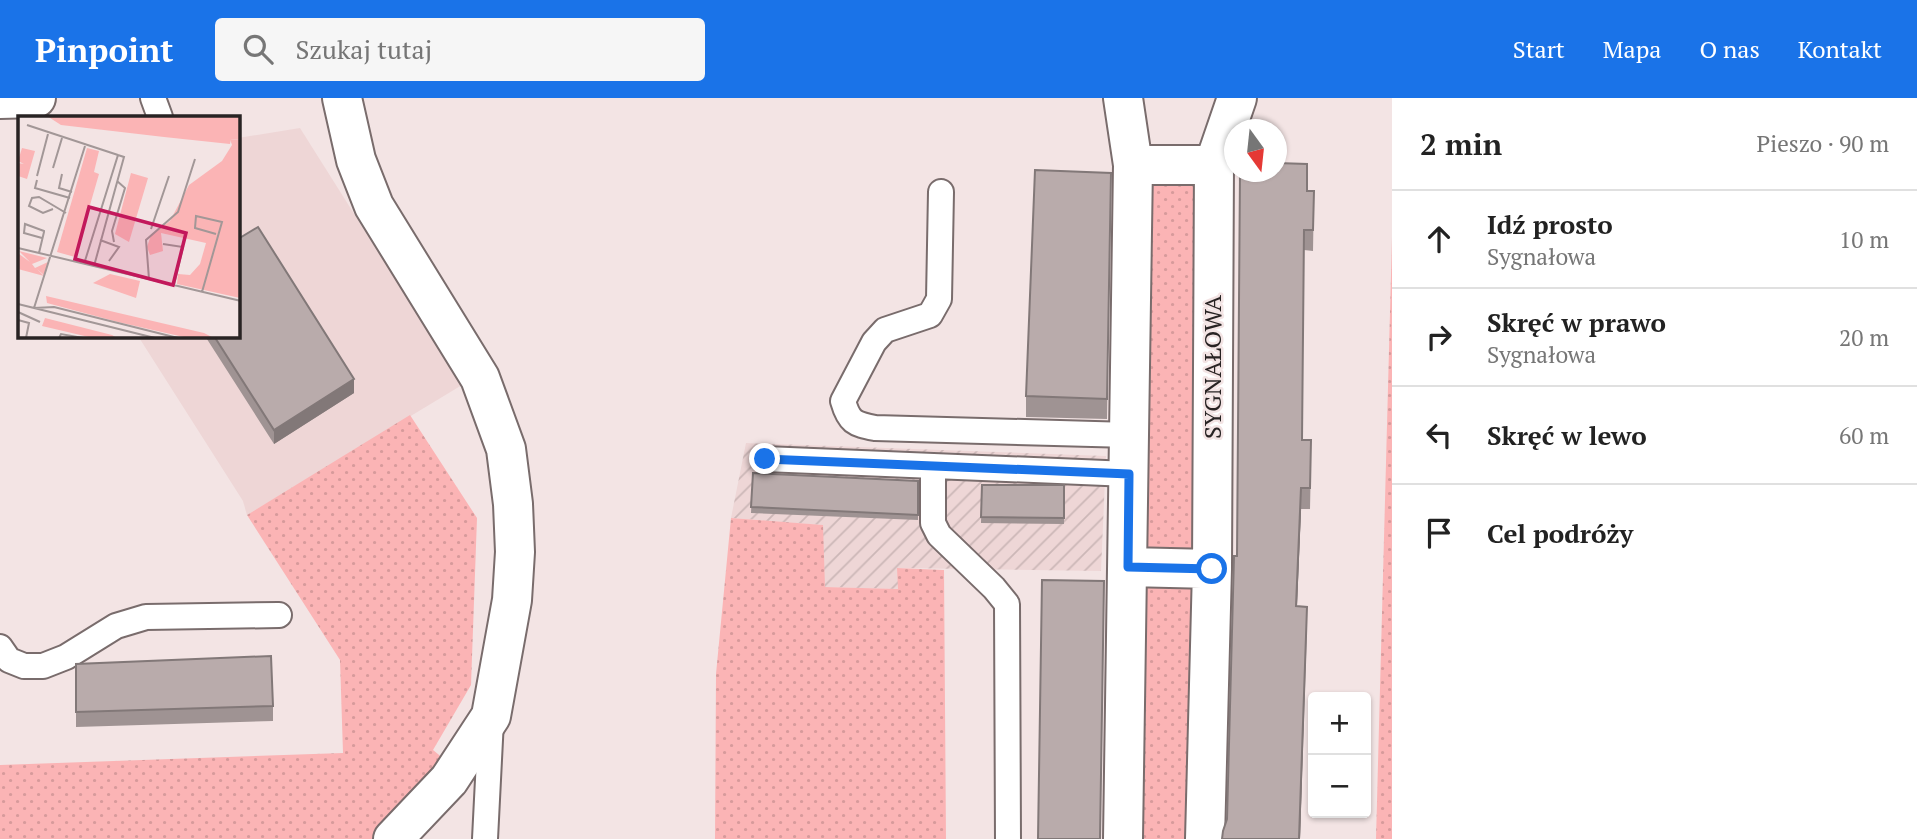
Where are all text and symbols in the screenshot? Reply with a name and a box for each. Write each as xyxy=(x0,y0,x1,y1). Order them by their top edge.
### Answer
search box xyxy=(215,18,705,81)
text: Pinpoint xyxy=(35,28,173,71)
icon: search xyxy=(239,30,277,68)
text: Szukaj tutaj xyxy=(295,32,432,66)
text: Start xyxy=(1513,33,1565,65)
text: Mapa xyxy=(1603,33,1661,65)
text: O nas xyxy=(1699,33,1760,65)
text: Kontakt xyxy=(1798,33,1882,65)
inset map xyxy=(18,116,240,338)
north arrow xyxy=(1224,119,1287,182)
text: 2 min xyxy=(1420,124,1502,164)
text: Pieszo · 90 m xyxy=(1757,128,1889,159)
text: Idź prosto xyxy=(1487,207,1613,241)
icon: ahead xyxy=(1420,220,1458,258)
text: 10 m xyxy=(1839,224,1889,255)
text: Sygnałowa xyxy=(1487,241,1596,272)
street label: SYGNAŁOWA xyxy=(1196,294,1228,439)
text: Skręć w prawo xyxy=(1487,305,1666,339)
icon: right xyxy=(1420,318,1458,356)
text: 20 m xyxy=(1839,322,1889,353)
text: Sygnałowa xyxy=(1487,339,1596,370)
icon: left xyxy=(1420,416,1458,454)
text: Skręć w lewo xyxy=(1487,418,1647,452)
text: 60 m xyxy=(1839,420,1889,451)
route end xyxy=(749,443,780,474)
icon: arrive xyxy=(1420,514,1458,552)
text: Cel podróży xyxy=(1487,516,1633,550)
route start xyxy=(1196,553,1227,584)
map controls xyxy=(1308,692,1371,818)
button: + xyxy=(1308,692,1371,755)
button: − xyxy=(1308,755,1371,818)

